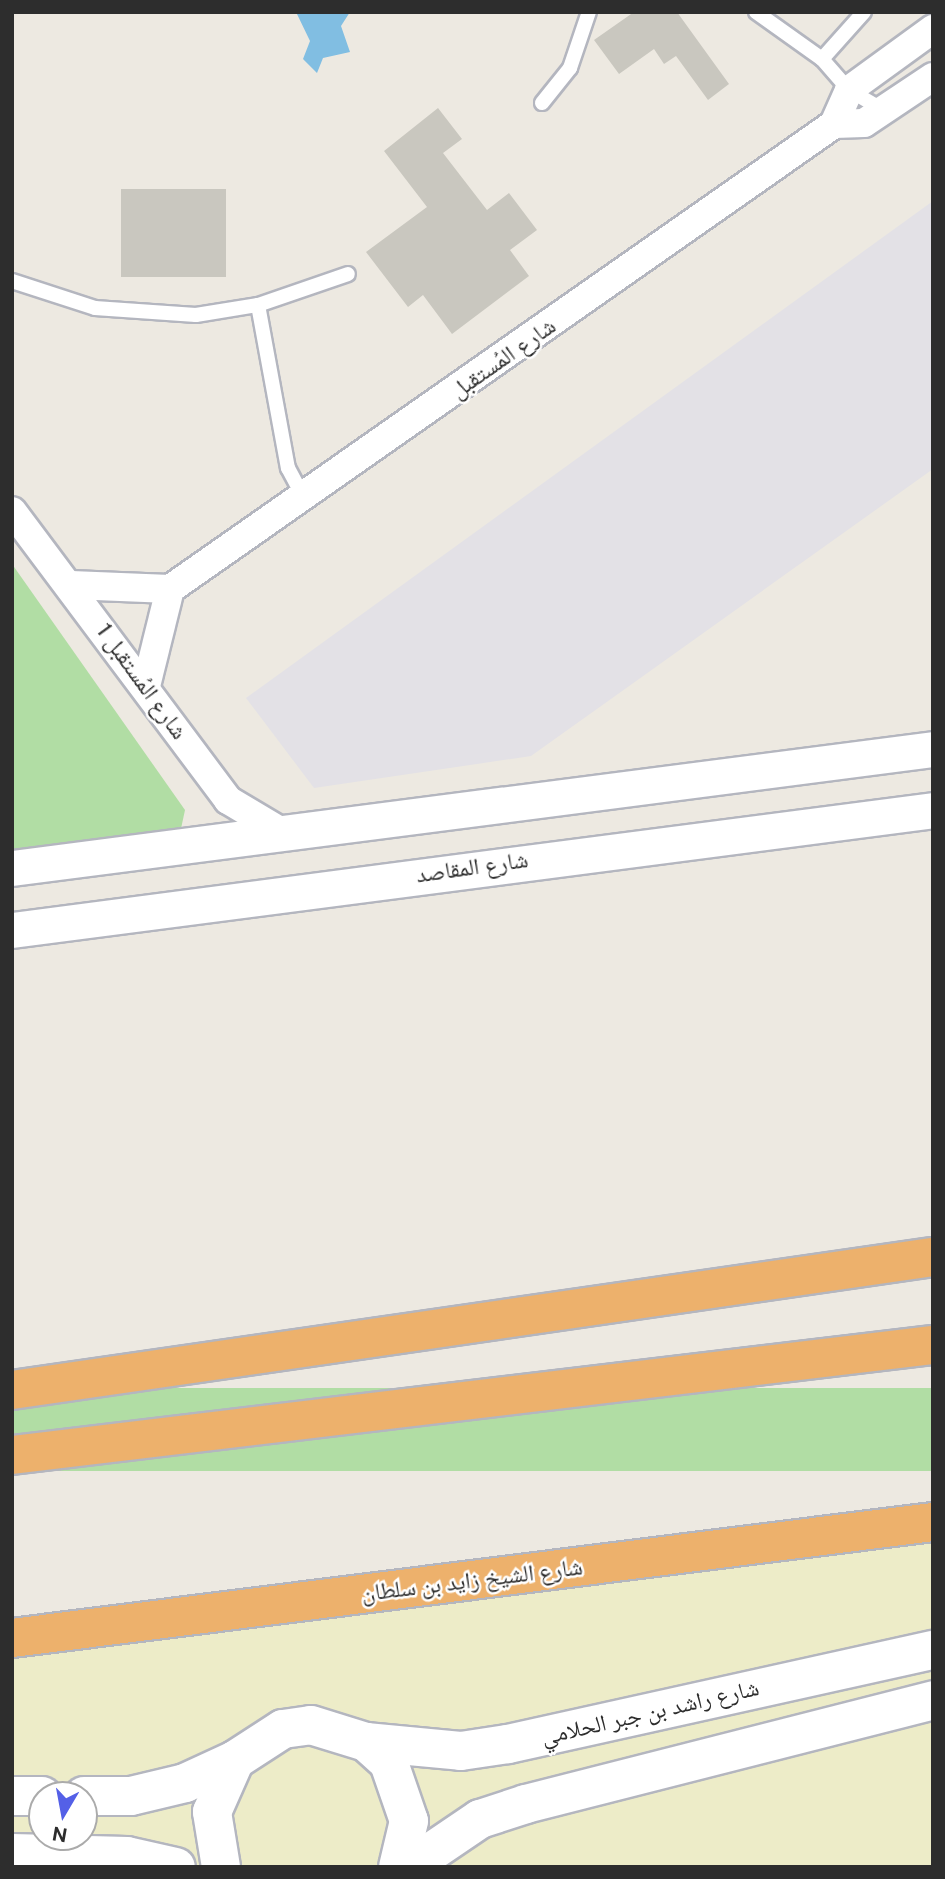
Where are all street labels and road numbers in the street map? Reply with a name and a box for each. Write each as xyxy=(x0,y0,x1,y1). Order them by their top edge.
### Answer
street label: شارع المُستقبل xyxy=(445,312,561,404)
street label: شارع المُستقبل 1 xyxy=(91,618,193,744)
street label: شارع المقاصد xyxy=(414,845,530,889)
street label: شارع الشيخ زايد بن سلطان xyxy=(360,1553,584,1607)
street label: شارع راشد بن جبر الحلامي xyxy=(538,1673,762,1751)

